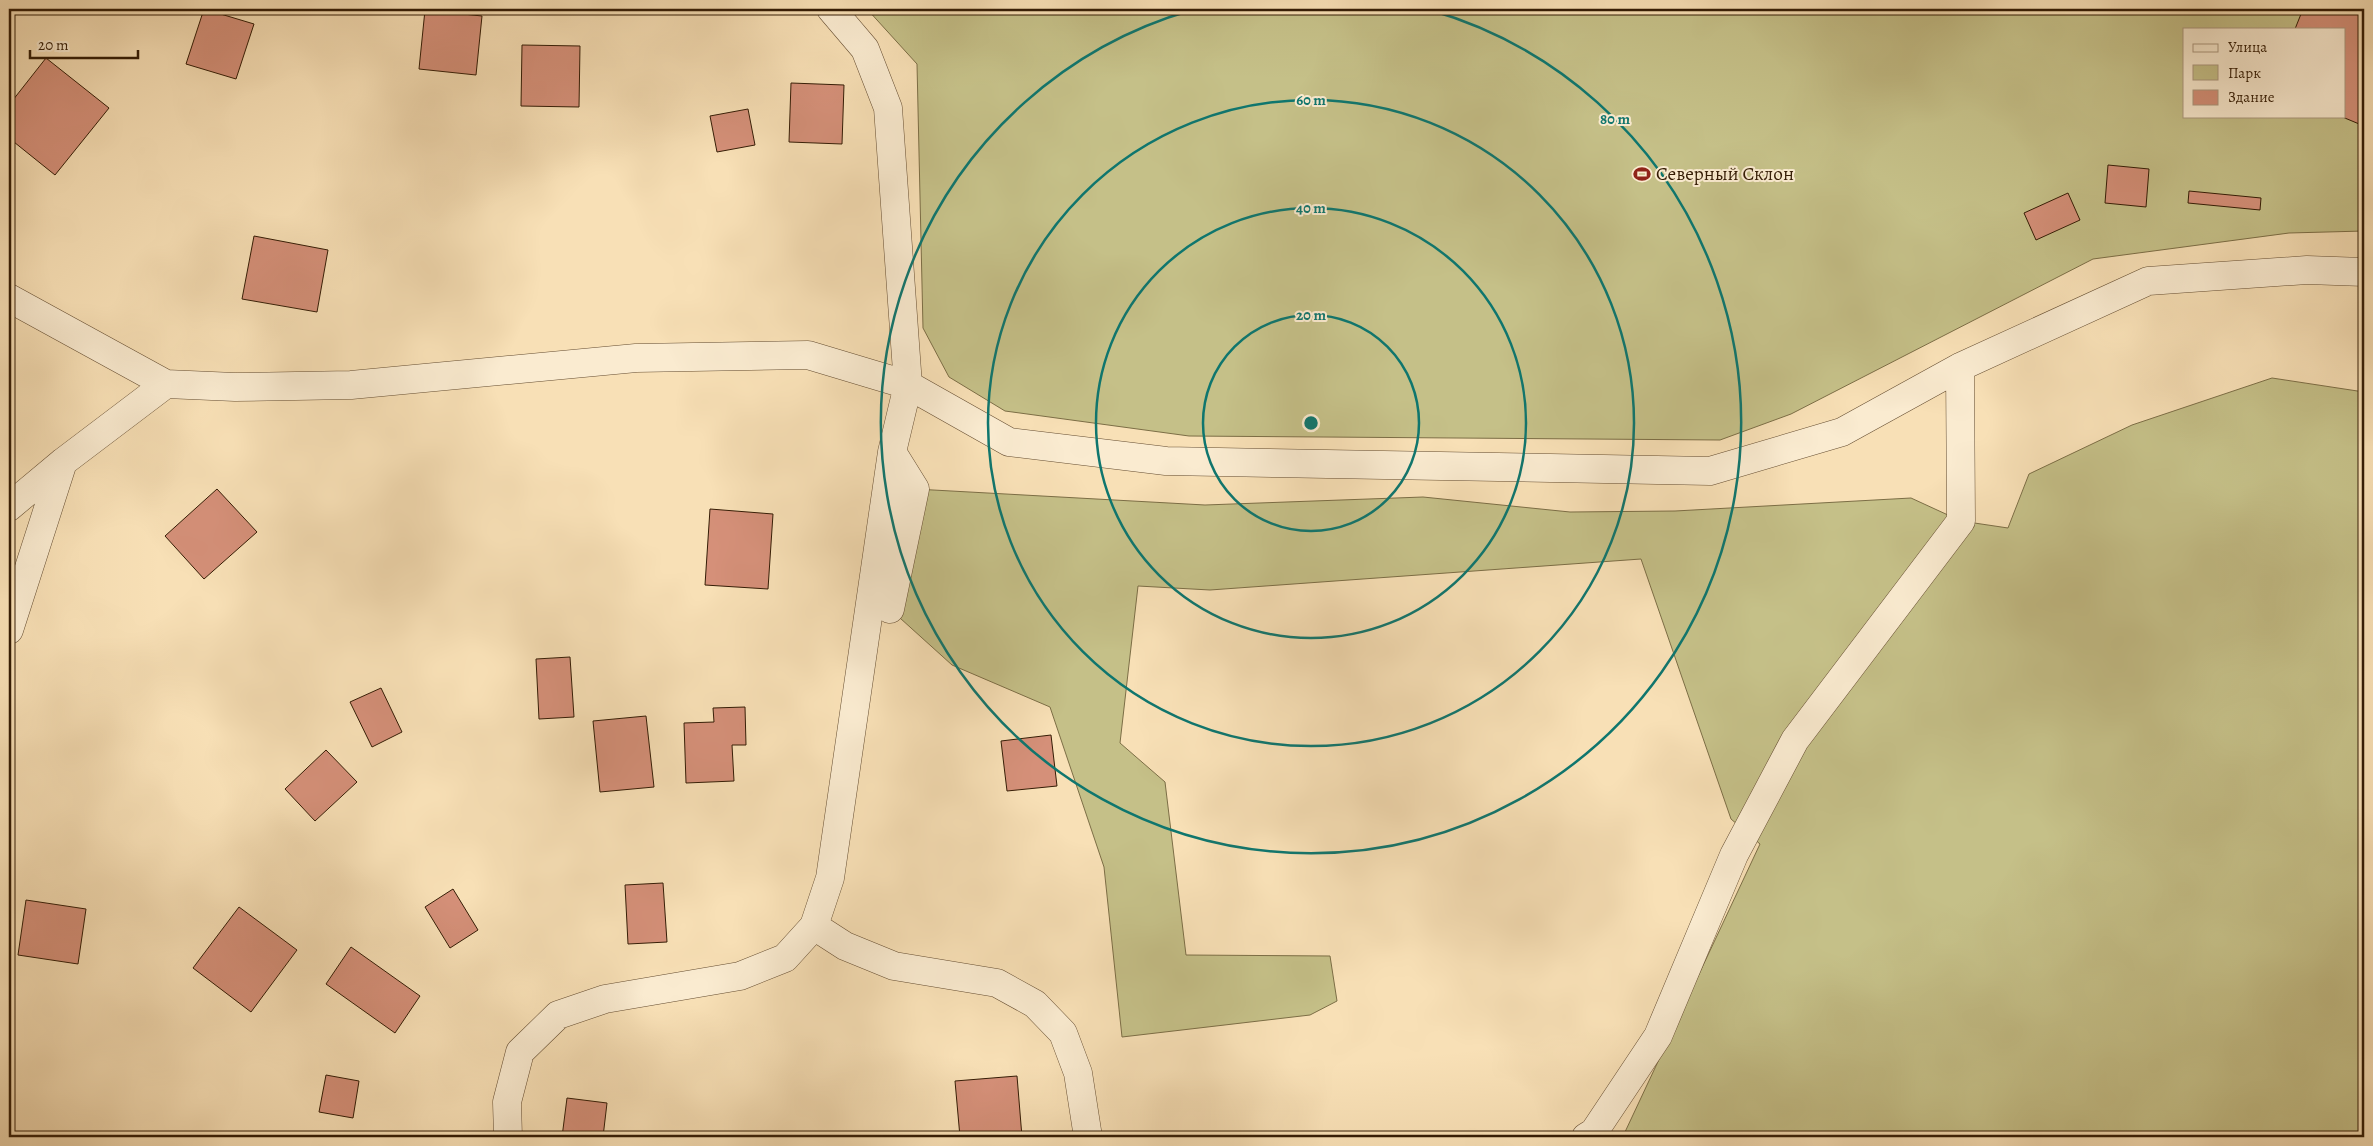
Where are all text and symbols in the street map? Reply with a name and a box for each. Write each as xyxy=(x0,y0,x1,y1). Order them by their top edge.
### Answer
scale bar xyxy=(30,28,138,60)
legend xyxy=(2183,28,2346,118)
text: 20 m xyxy=(38,35,69,55)
text: Улица xyxy=(2228,37,2267,57)
text: Парк xyxy=(2228,63,2261,83)
text: Здание xyxy=(2228,87,2275,107)
text: 60 m xyxy=(1296,90,1326,110)
text: 80 m xyxy=(1600,109,1630,129)
place label: Северный Склон xyxy=(1656,161,1794,187)
sports icon: Северный Склон xyxy=(1632,164,1652,184)
text: 40 m xyxy=(1296,198,1326,218)
text: 20 m xyxy=(1296,305,1326,325)
centre of rings xyxy=(1302,414,1320,432)

